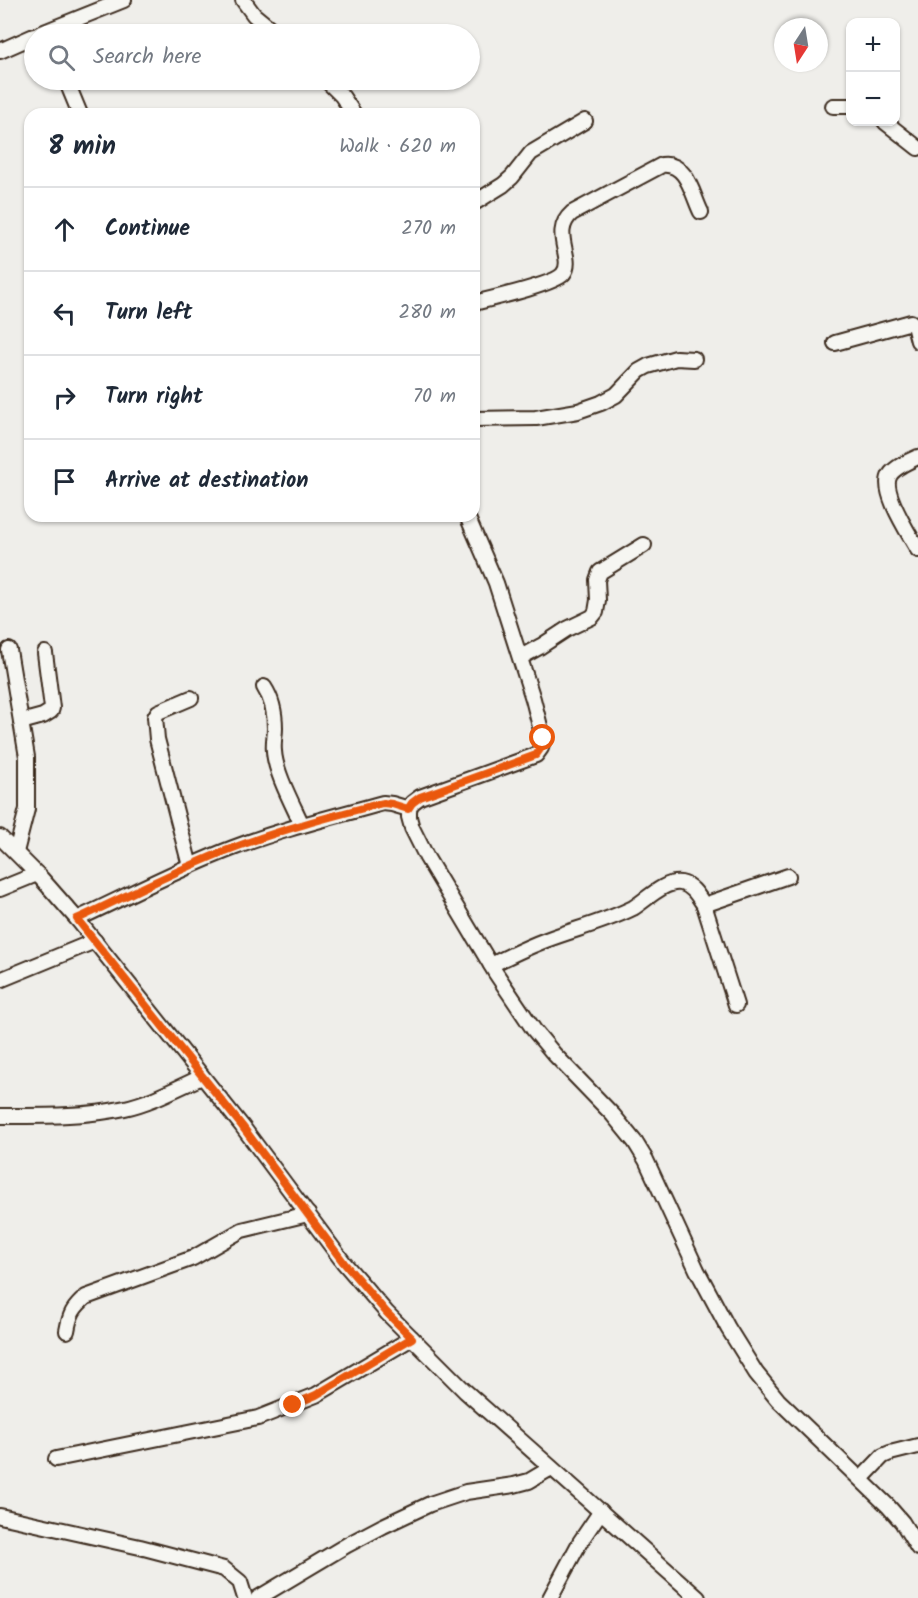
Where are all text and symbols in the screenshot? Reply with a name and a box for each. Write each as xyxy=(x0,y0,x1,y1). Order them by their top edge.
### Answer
north arrow xyxy=(774,18,828,72)
map controls xyxy=(846,18,900,126)
button: + xyxy=(846,18,900,72)
search box xyxy=(24,24,480,90)
text: Search here xyxy=(93,40,201,75)
icon: search xyxy=(45,41,78,74)
button: − xyxy=(846,72,900,126)
text: 8 min xyxy=(48,126,116,168)
text: Walk · 620 m xyxy=(339,131,456,163)
text: Continue xyxy=(105,212,190,247)
icon: ahead xyxy=(48,213,81,246)
text: 270 m xyxy=(401,213,456,245)
text: Turn left xyxy=(105,296,192,331)
icon: left xyxy=(48,297,81,330)
text: 280 m xyxy=(398,297,456,329)
text: Turn right xyxy=(105,380,203,415)
icon: right xyxy=(48,381,81,414)
text: 70 m xyxy=(413,381,456,413)
text: Arrive at destination xyxy=(105,464,308,499)
icon: arrive xyxy=(48,465,81,498)
route start xyxy=(529,724,555,750)
route end xyxy=(279,1391,305,1417)

